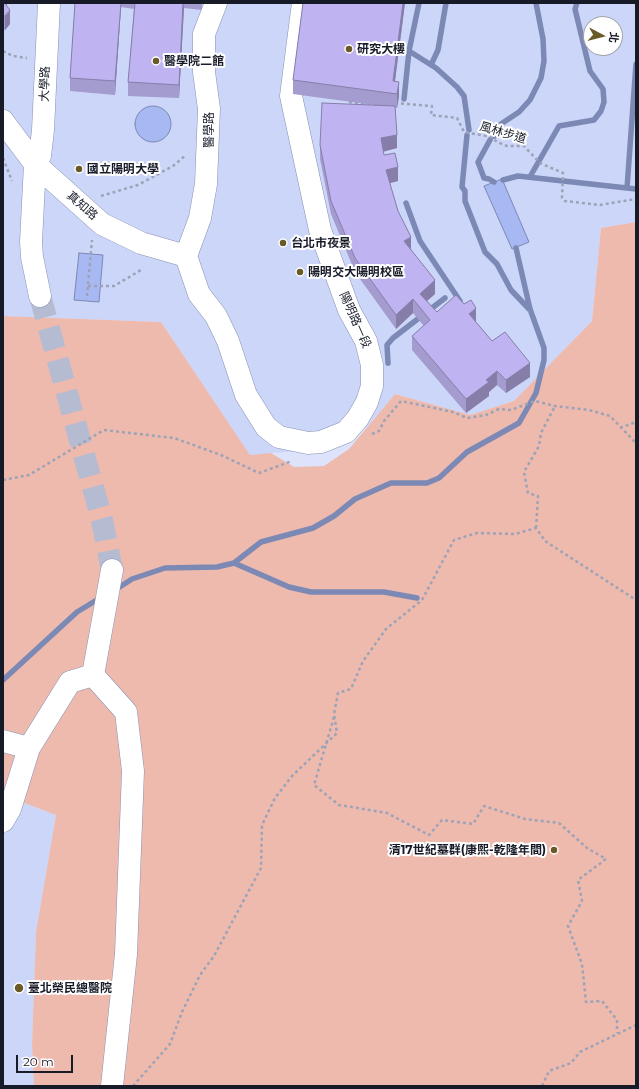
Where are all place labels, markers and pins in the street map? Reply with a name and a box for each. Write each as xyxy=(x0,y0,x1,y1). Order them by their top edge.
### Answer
place label: 研究大樓 xyxy=(357,42,405,56)
marker: 研究大樓 xyxy=(344,44,354,54)
place label: 醫學院二館 xyxy=(164,54,224,68)
marker: 醫學院二館 xyxy=(151,56,161,66)
place label: 國立陽明大學 xyxy=(87,162,159,176)
marker: 國立陽明大學 xyxy=(74,164,84,174)
place label: 台北市夜景 xyxy=(291,236,351,250)
marker: 台北市夜景 xyxy=(278,238,288,248)
place label: 陽明交大陽明校區 xyxy=(308,265,404,279)
marker: 陽明交大陽明校區 xyxy=(295,267,305,277)
place label: 清17世紀墓群(康熙-乾隆年間) xyxy=(389,843,546,857)
marker: 清17世紀墓群(康熙-乾隆年間) xyxy=(549,845,559,855)
place label: 臺北榮民總醫院 xyxy=(28,981,112,995)
marker: 臺北榮民總醫院 xyxy=(13,982,25,994)

